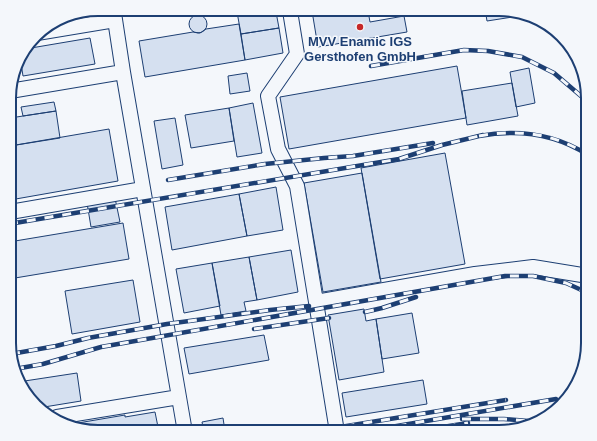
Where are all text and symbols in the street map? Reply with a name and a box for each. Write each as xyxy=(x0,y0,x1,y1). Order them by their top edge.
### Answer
marker: MVV Enamic IGS Gersthofen GmbH xyxy=(355,22,365,32)
place label: MVV Enamic IGS Gersthofen GmbH xyxy=(304,34,416,64)

